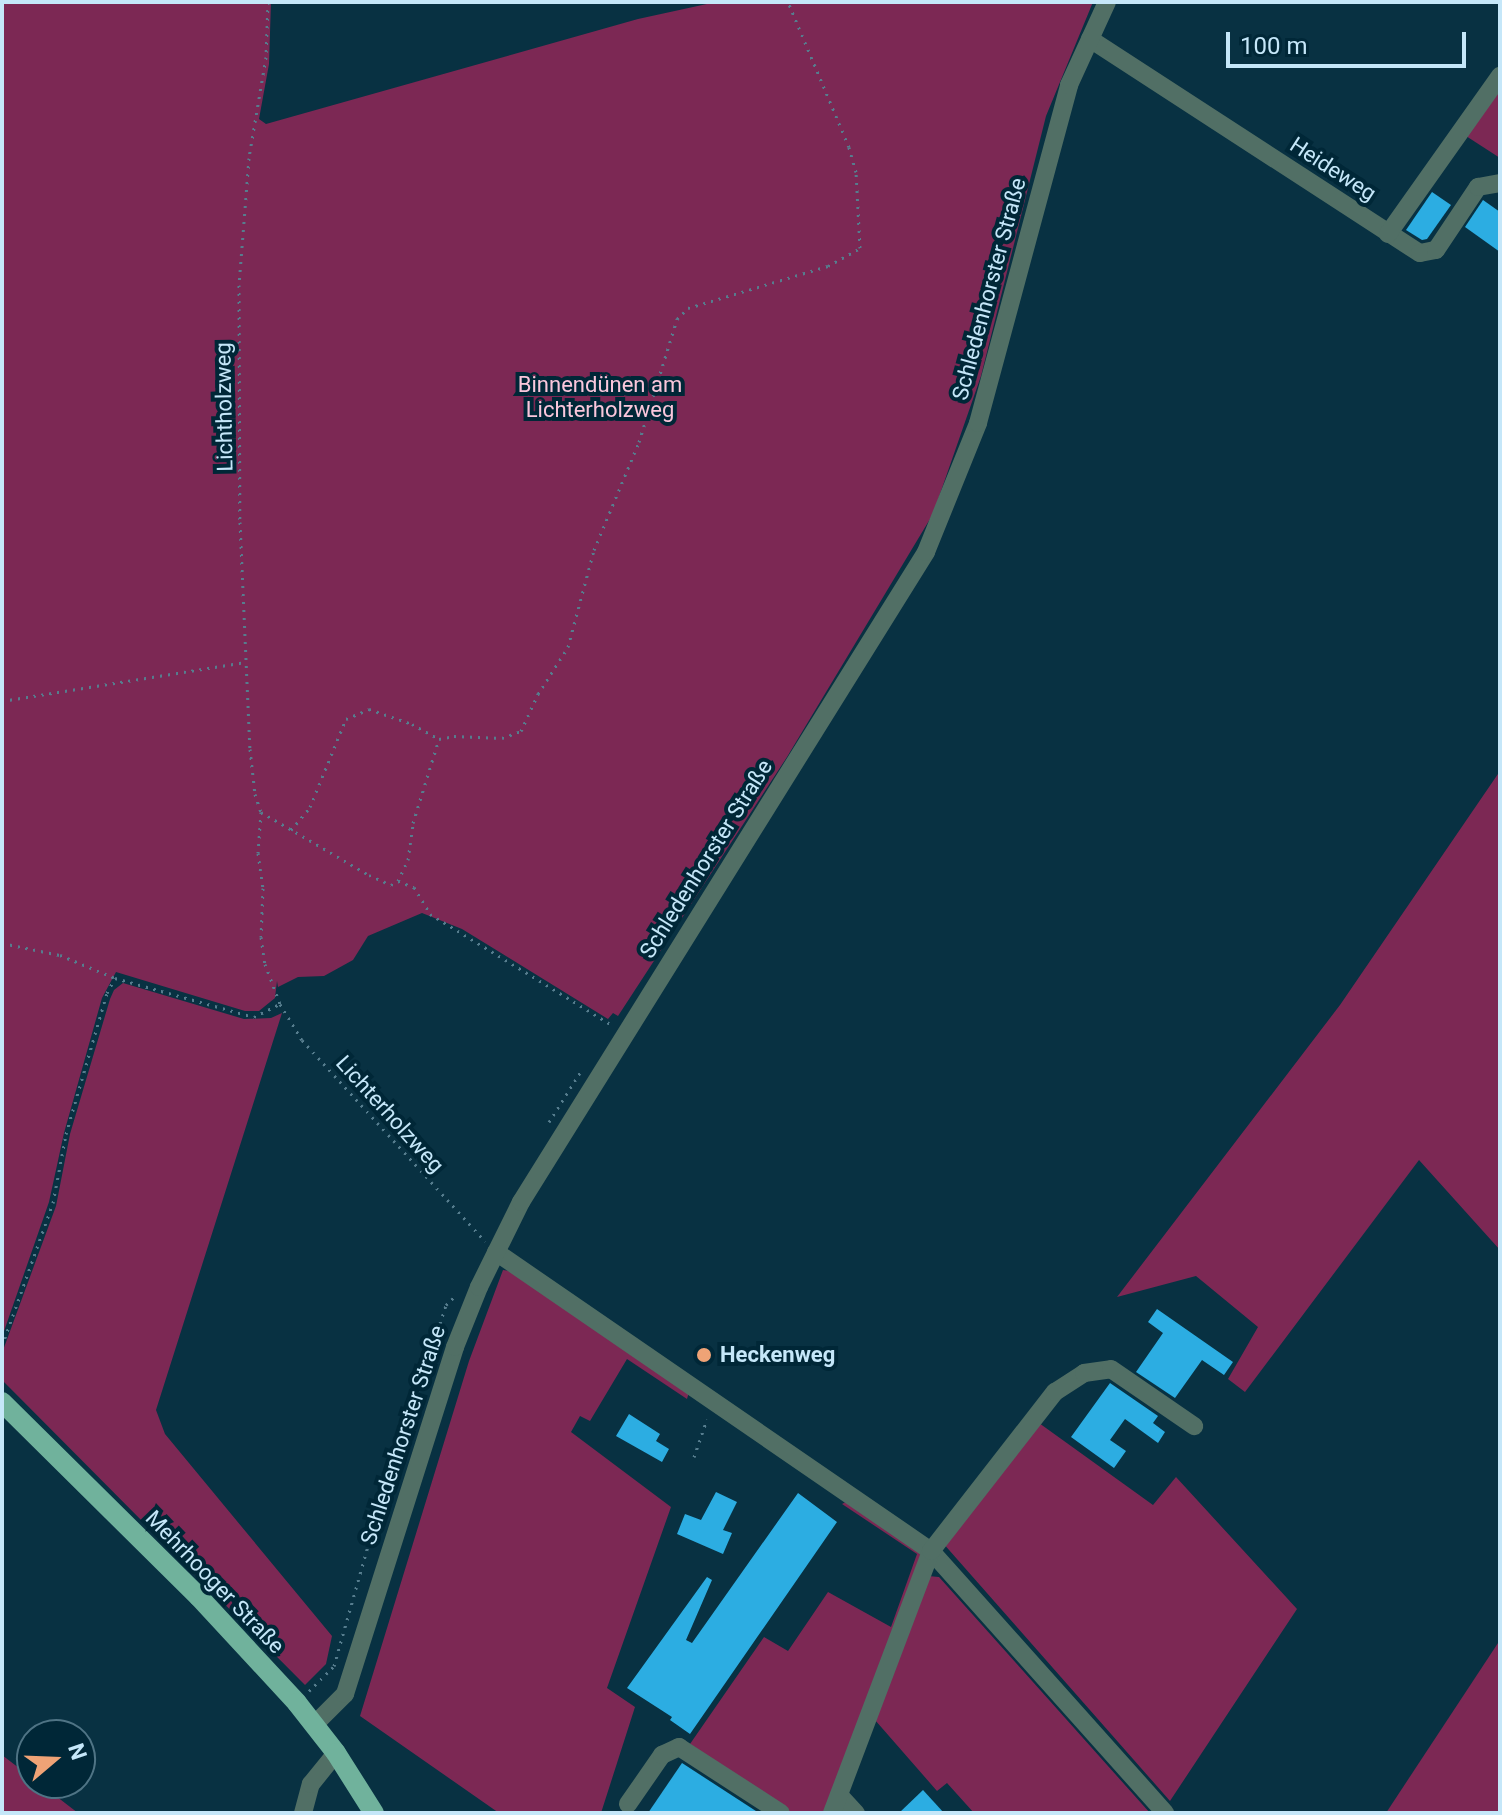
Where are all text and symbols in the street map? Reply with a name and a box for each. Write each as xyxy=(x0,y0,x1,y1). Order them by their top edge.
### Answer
scale bar xyxy=(1230,16,1470,66)
text: 100 m xyxy=(1240,32,1307,60)
street label: Heideweg xyxy=(1285,131,1381,207)
street label: Schledenhorster Straße xyxy=(947,175,1031,403)
street label: Lichtholzweg xyxy=(210,342,238,472)
park label: Binnendünen am Lichterholzweg xyxy=(518,371,682,422)
street label: Schledenhorster Straße xyxy=(634,755,778,963)
street label: Lichterholzweg xyxy=(330,1050,450,1178)
street label: Schledenhorster Straße xyxy=(355,1322,451,1548)
place label: Heckenweg xyxy=(720,1342,835,1368)
marker: Heckenweg xyxy=(695,1346,713,1364)
street label: Mehrhooger Straße xyxy=(140,1505,290,1659)
north arrow xyxy=(16,1719,96,1799)
text: N xyxy=(63,1740,92,1763)

